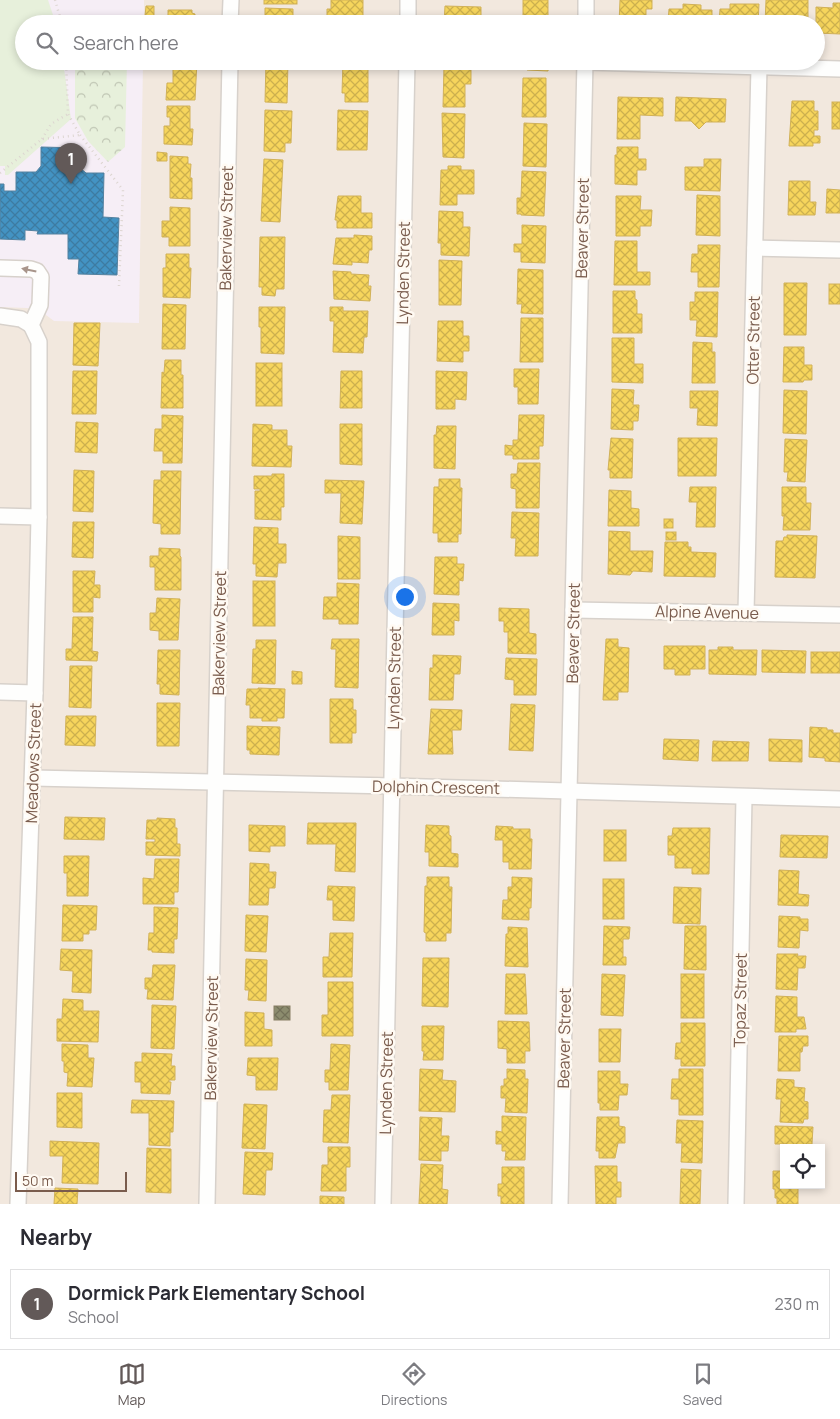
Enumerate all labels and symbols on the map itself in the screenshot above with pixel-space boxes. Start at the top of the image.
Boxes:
pin: 1 [55,143,87,184]
street label: Bakerview Street [214,165,238,291]
street label: Beaver Street [570,177,594,279]
street label: Lynden Street [391,221,415,325]
one-way arrow [22,266,37,274]
street label: Otter Street [741,295,765,385]
street label: Bakerview Street [207,570,231,696]
street label: Beaver Street [561,582,585,684]
your location [392,584,418,610]
street label: Alpine Avenue [655,600,759,624]
street label: Lynden Street [382,626,406,730]
street label: Meadows Street [20,702,46,824]
street label: Dolphin Crescent [372,775,500,799]
street label: Topaz Street [728,952,752,1048]
street label: Bakerview Street [199,975,223,1101]
street label: Beaver Street [552,987,576,1089]
street label: Lynden Street [374,1031,398,1135]
scale bar [15,1169,128,1192]

